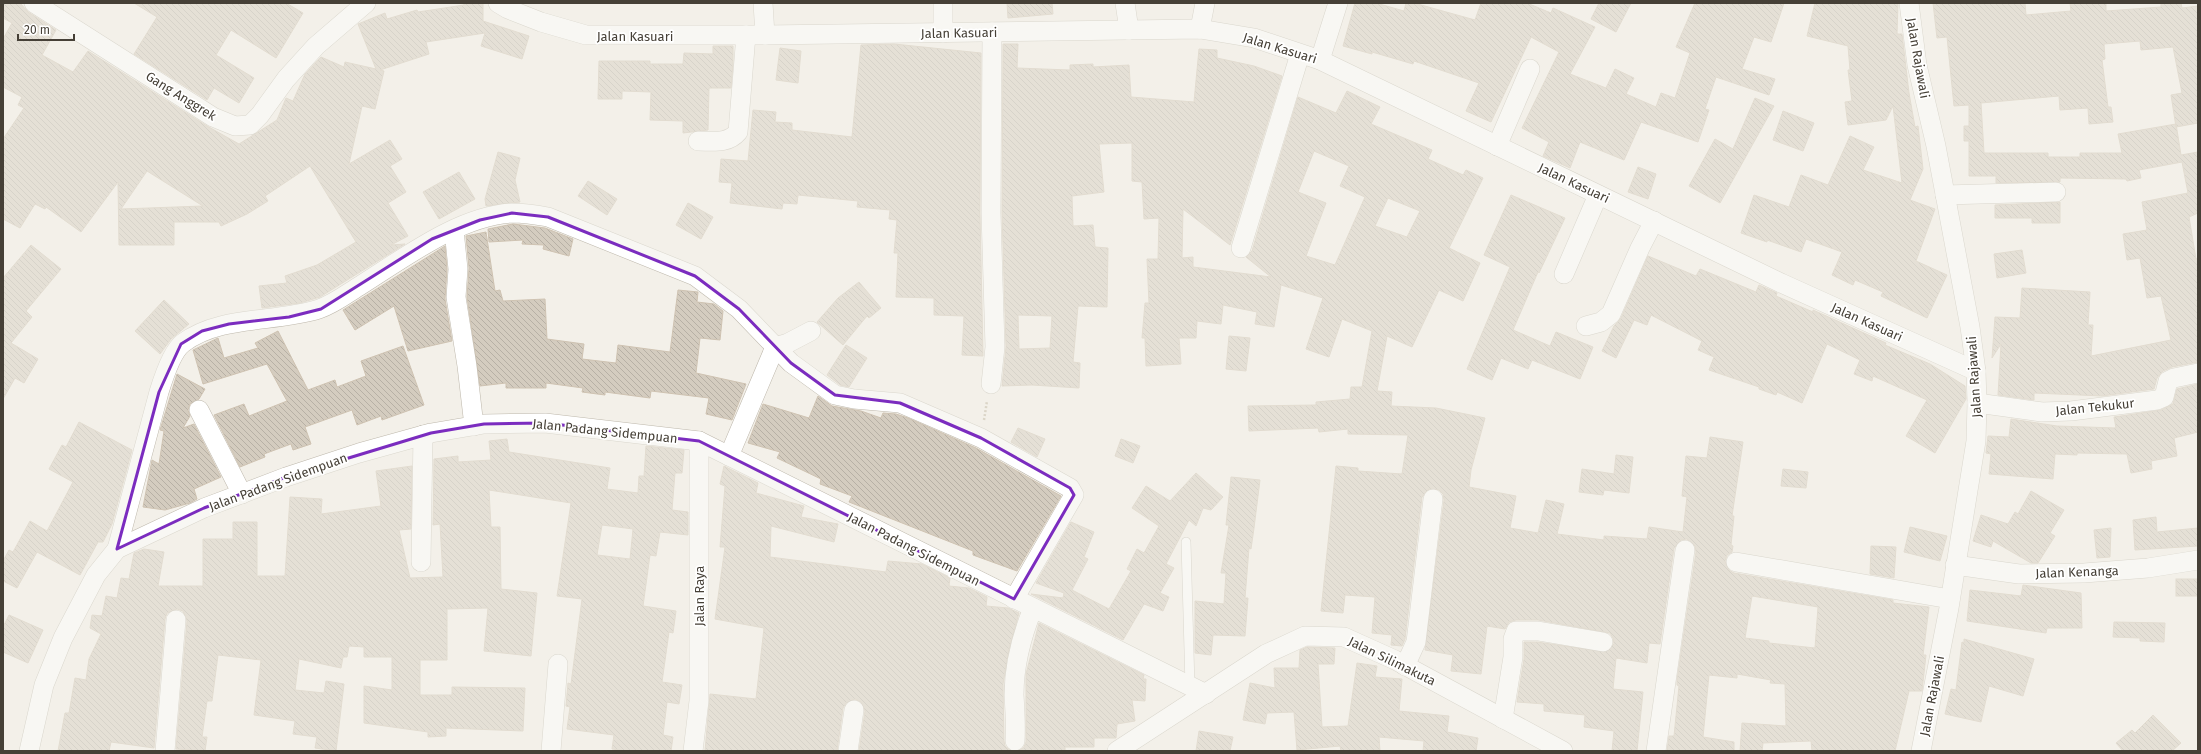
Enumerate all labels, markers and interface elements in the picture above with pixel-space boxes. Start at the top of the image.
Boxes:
scale bar [18,16,74,42]
street label: Jalan Rajawali [1904,16,1932,100]
text: 20 m [24,23,50,37]
street label: Jalan Kasuari [921,25,997,41]
street label: Jalan Kasuari [597,29,673,44]
street label: Jalan Kasuari [1241,30,1319,66]
street label: Gang Anggrek [143,68,219,124]
street label: Jalan Kasuari [1536,160,1612,206]
street label: Jalan Kasuari [1829,300,1905,344]
street label: Jalan Rajawali [1964,336,1984,418]
street label: Jalan Tekukur [2055,395,2135,419]
street label: Jalan Padang Sidempuan [532,416,678,446]
street label: Jalan Padang Sidempuan [207,450,349,514]
street label: Jalan Padang Sidempuan [846,509,982,589]
street label: Jalan Kenanga [2035,563,2119,581]
street label: Jalan Raya [692,566,707,626]
street label: Jalan Silimakuta [1346,633,1438,689]
street label: Jalan Rajawali [1917,654,1947,738]

